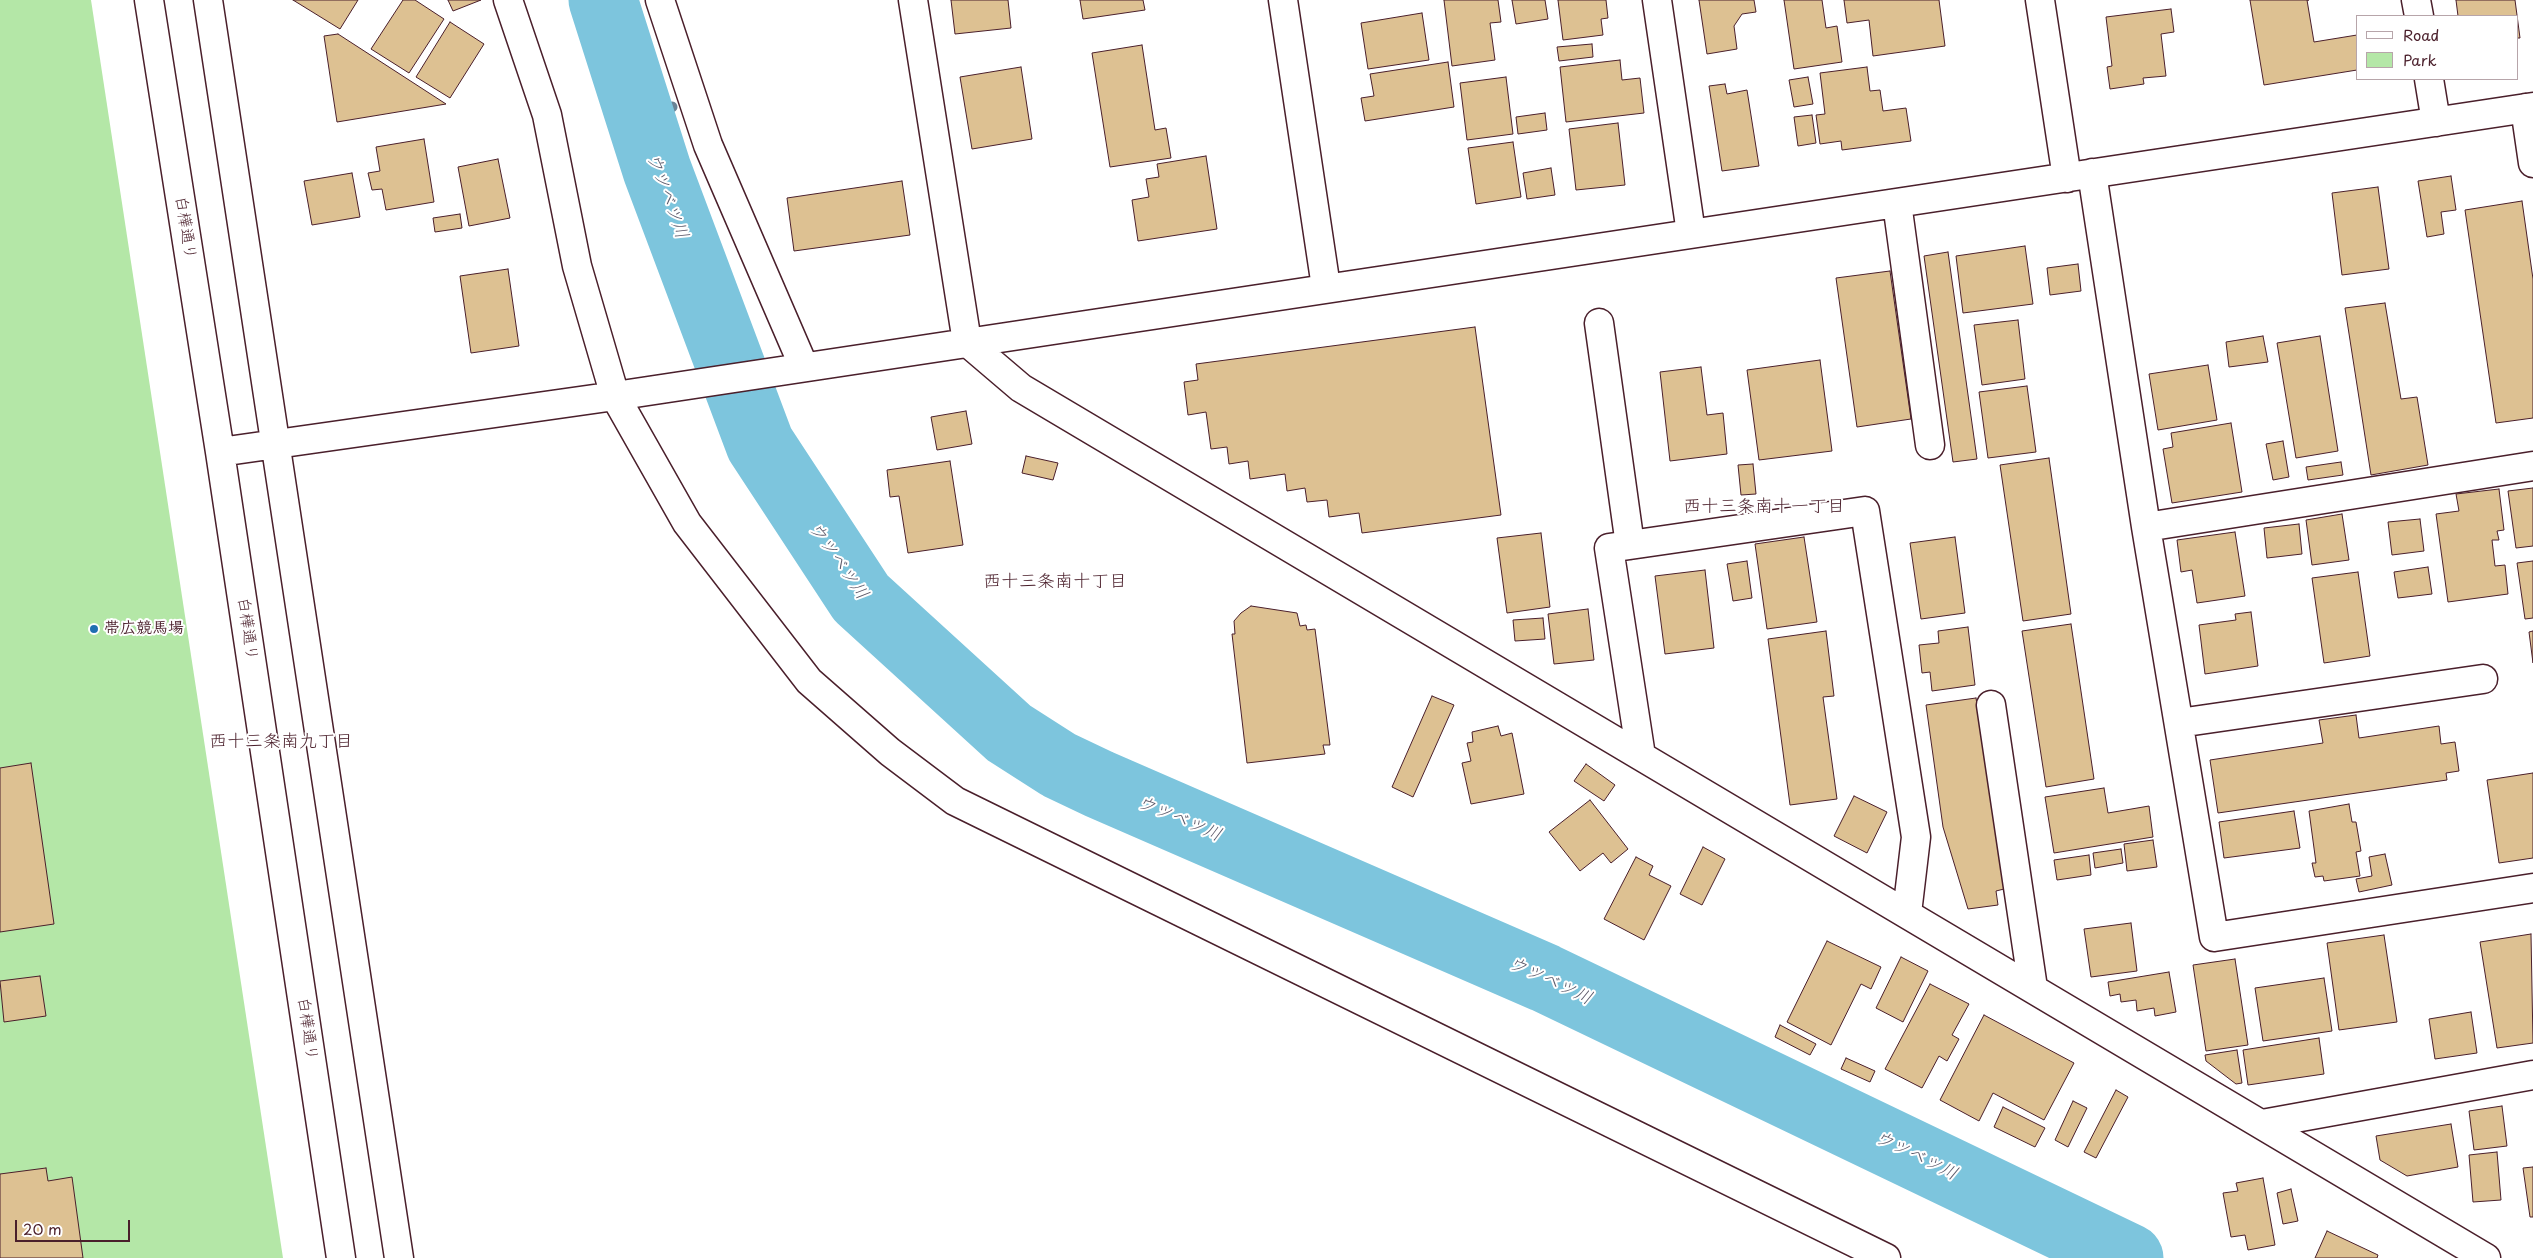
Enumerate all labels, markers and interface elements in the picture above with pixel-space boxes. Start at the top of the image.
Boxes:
legend [2356,15,2518,80]
text: Road [2403,23,2439,46]
text: Park [2403,48,2437,71]
water label: ウツベツ川 [641,150,693,242]
street label: 白樺通り [171,195,199,261]
district label: 西十三条南十一丁目 [1683,496,1845,518]
water label: ウツベツ川 [803,518,873,604]
district label: 西十三条南十丁目 [983,571,1127,593]
street label: 白樺通り [233,596,261,662]
place label: 帯広競馬場 [104,619,184,639]
marker: 帯広競馬場 [88,623,100,635]
district label: 西十三条南九丁目 [209,731,353,753]
water label: ウツベツ川 [1133,791,1225,847]
water label: ウツベツ川 [1505,952,1595,1010]
street label: 白樺通り [293,996,321,1062]
water label: ウツベツ川 [1871,1127,1961,1185]
scale bar [18,1210,132,1242]
text: 20 m [23,1217,62,1240]

